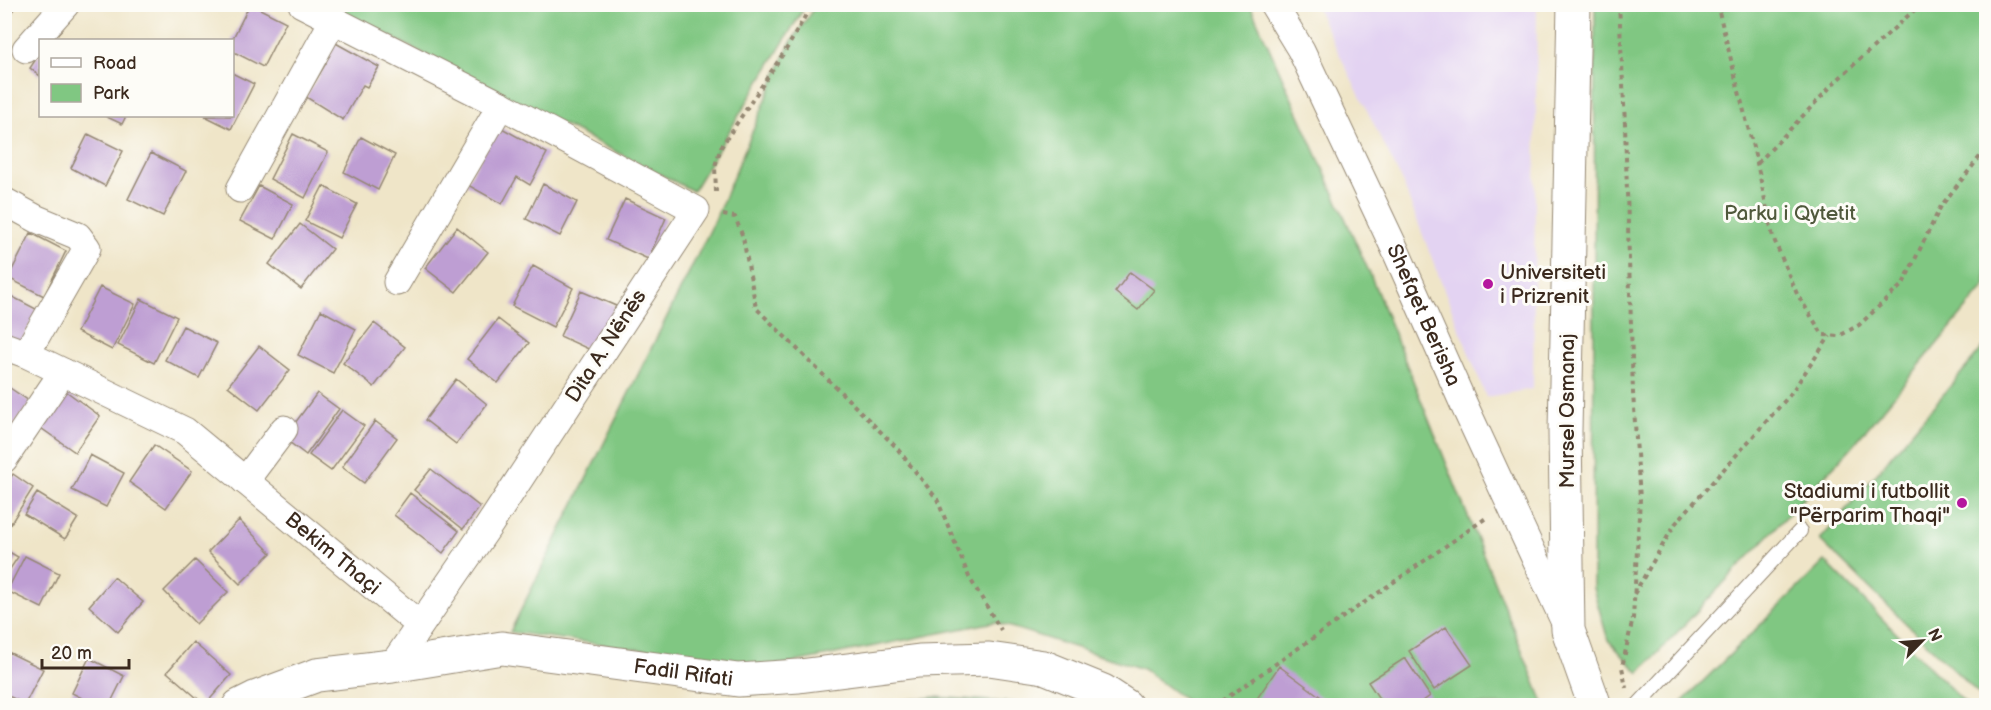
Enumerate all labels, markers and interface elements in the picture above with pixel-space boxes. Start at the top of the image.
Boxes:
legend [39,39,234,117]
text: Road [93,53,137,74]
text: Park [93,83,129,104]
park label: Parku i Qytetit [1724,201,1856,226]
street label: Shefqet Berisha [1382,240,1467,390]
place label: Universiteti i Prizrenit [1500,260,1606,309]
marker: Universiteti i Prizrenit [1481,277,1495,291]
street label: Dita A. Nënës [560,285,652,407]
street label: Mursel Osmanaj [1555,334,1580,488]
place label: Stadiumi i futbollit "Përparim Thaqi" [1784,479,1951,528]
marker: Stadiumi i futbollit "Përparim Thaqi" [1955,496,1969,510]
street label: Bekim Thaçi [280,507,386,600]
north arrow [1892,611,1952,671]
text: N [1923,626,1945,645]
scale bar [42,632,129,670]
text: 20 m [51,643,92,664]
street label: Fadil Rifati [632,653,735,692]

